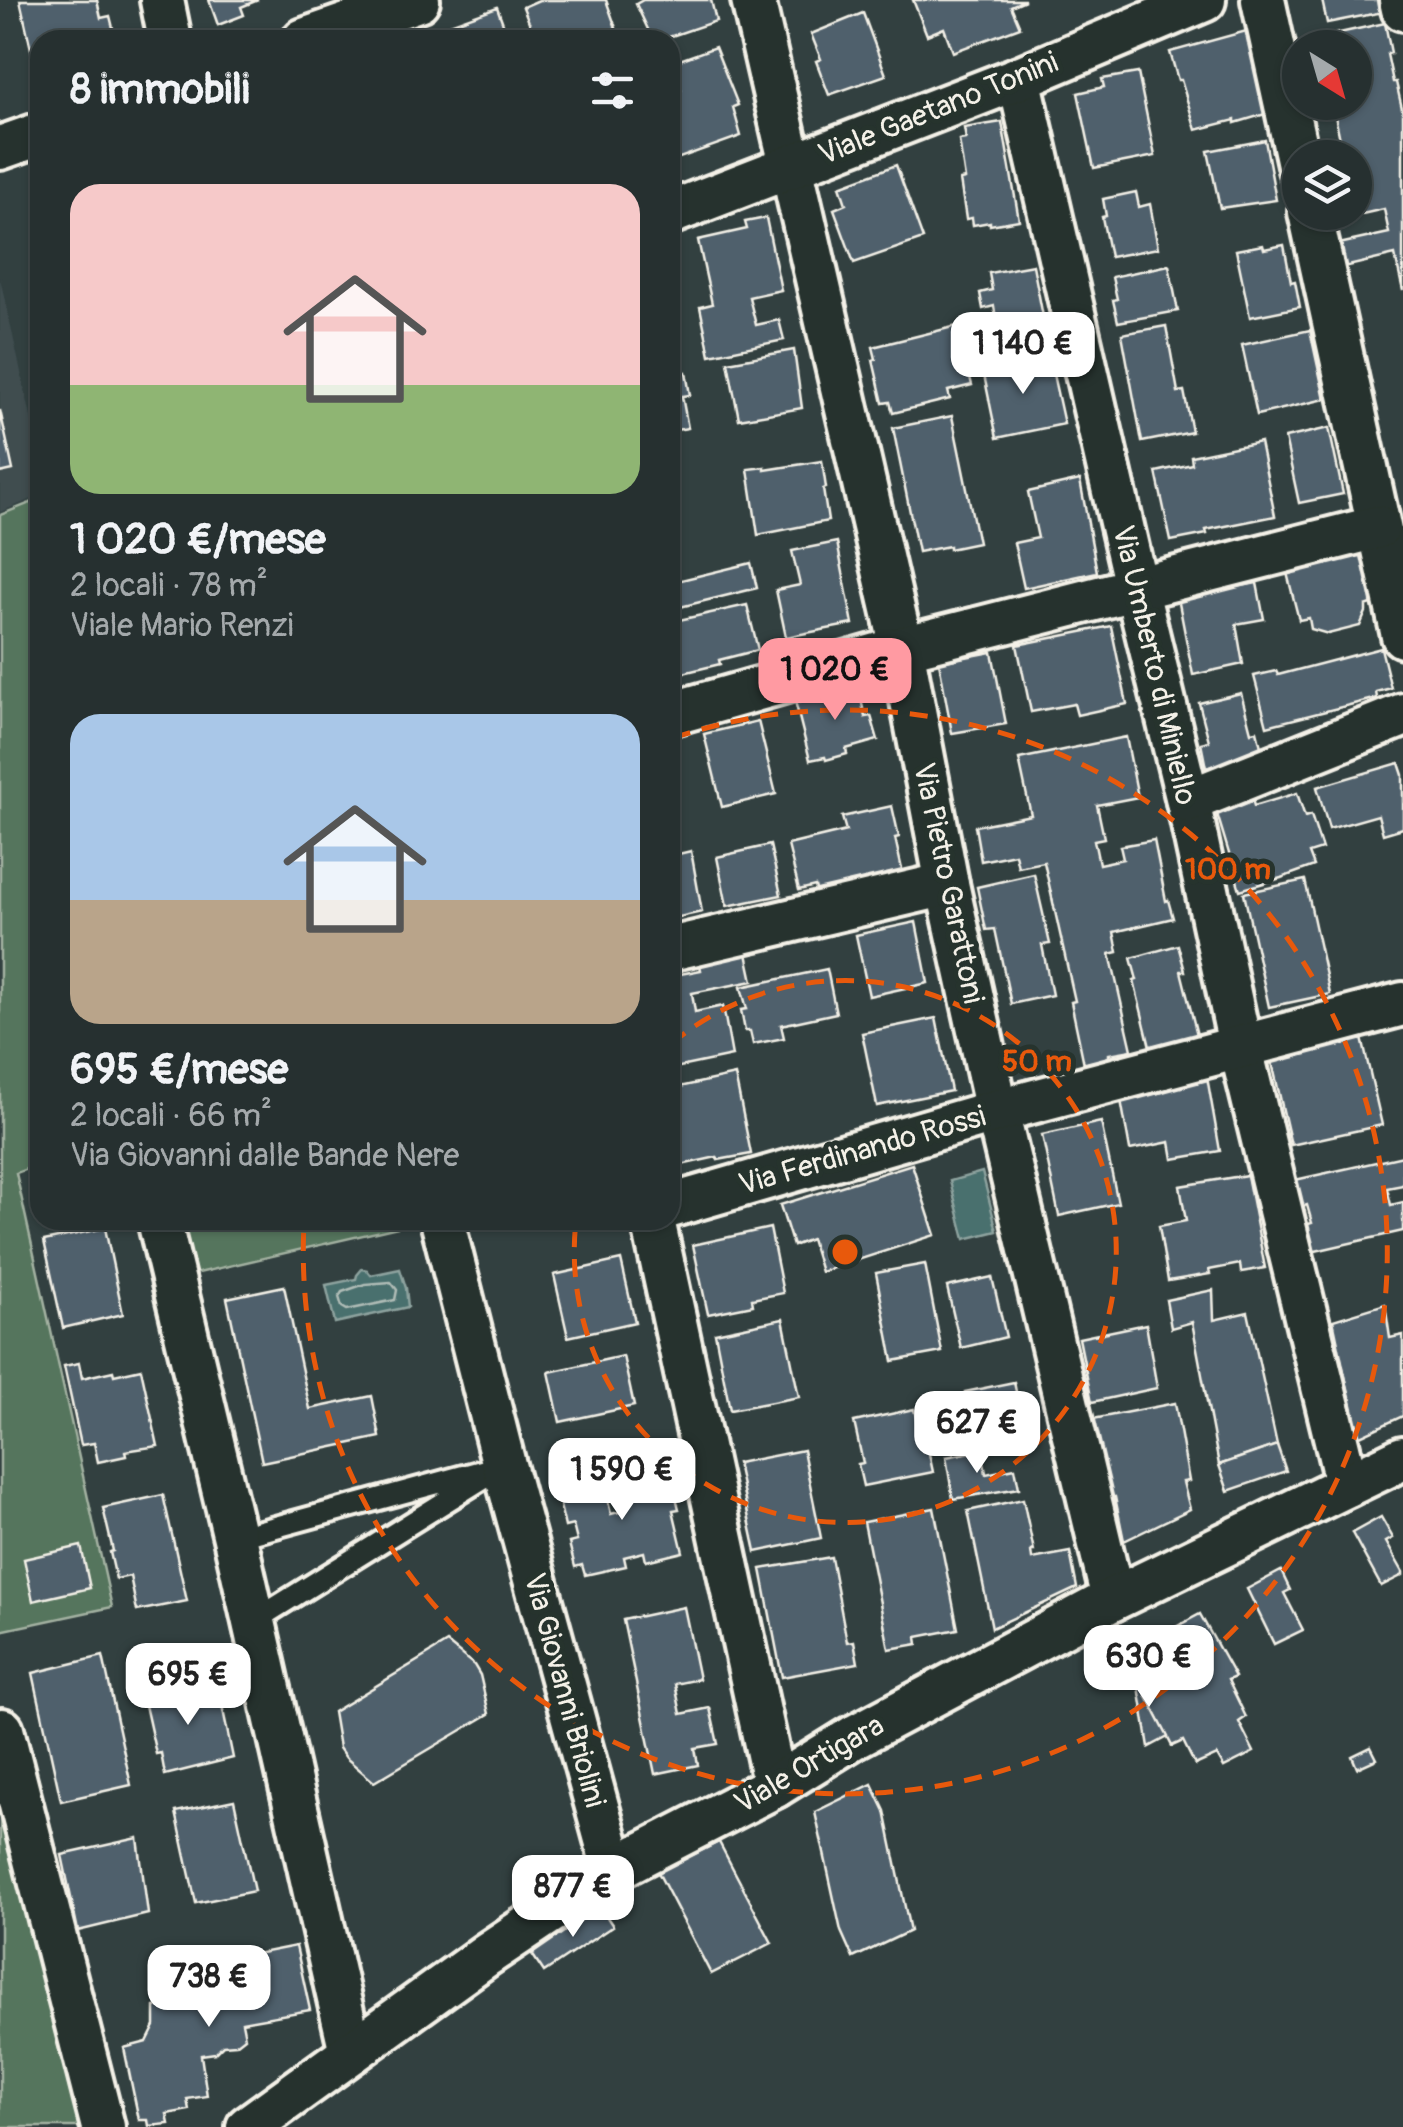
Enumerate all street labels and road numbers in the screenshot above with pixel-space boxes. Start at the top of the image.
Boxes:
street label: Viale Gaetano Tonini [813,44,1063,173]
street label: Via Umberto di Miniello [1104,522,1205,809]
street label: Via Pietro Garattoni [905,759,992,1007]
street label: Via Ferdinando Rossi [735,1098,990,1203]
street label: Via Giovanni Briolini [515,1569,614,1811]
street label: Viale Ortigara [728,1707,891,1822]

